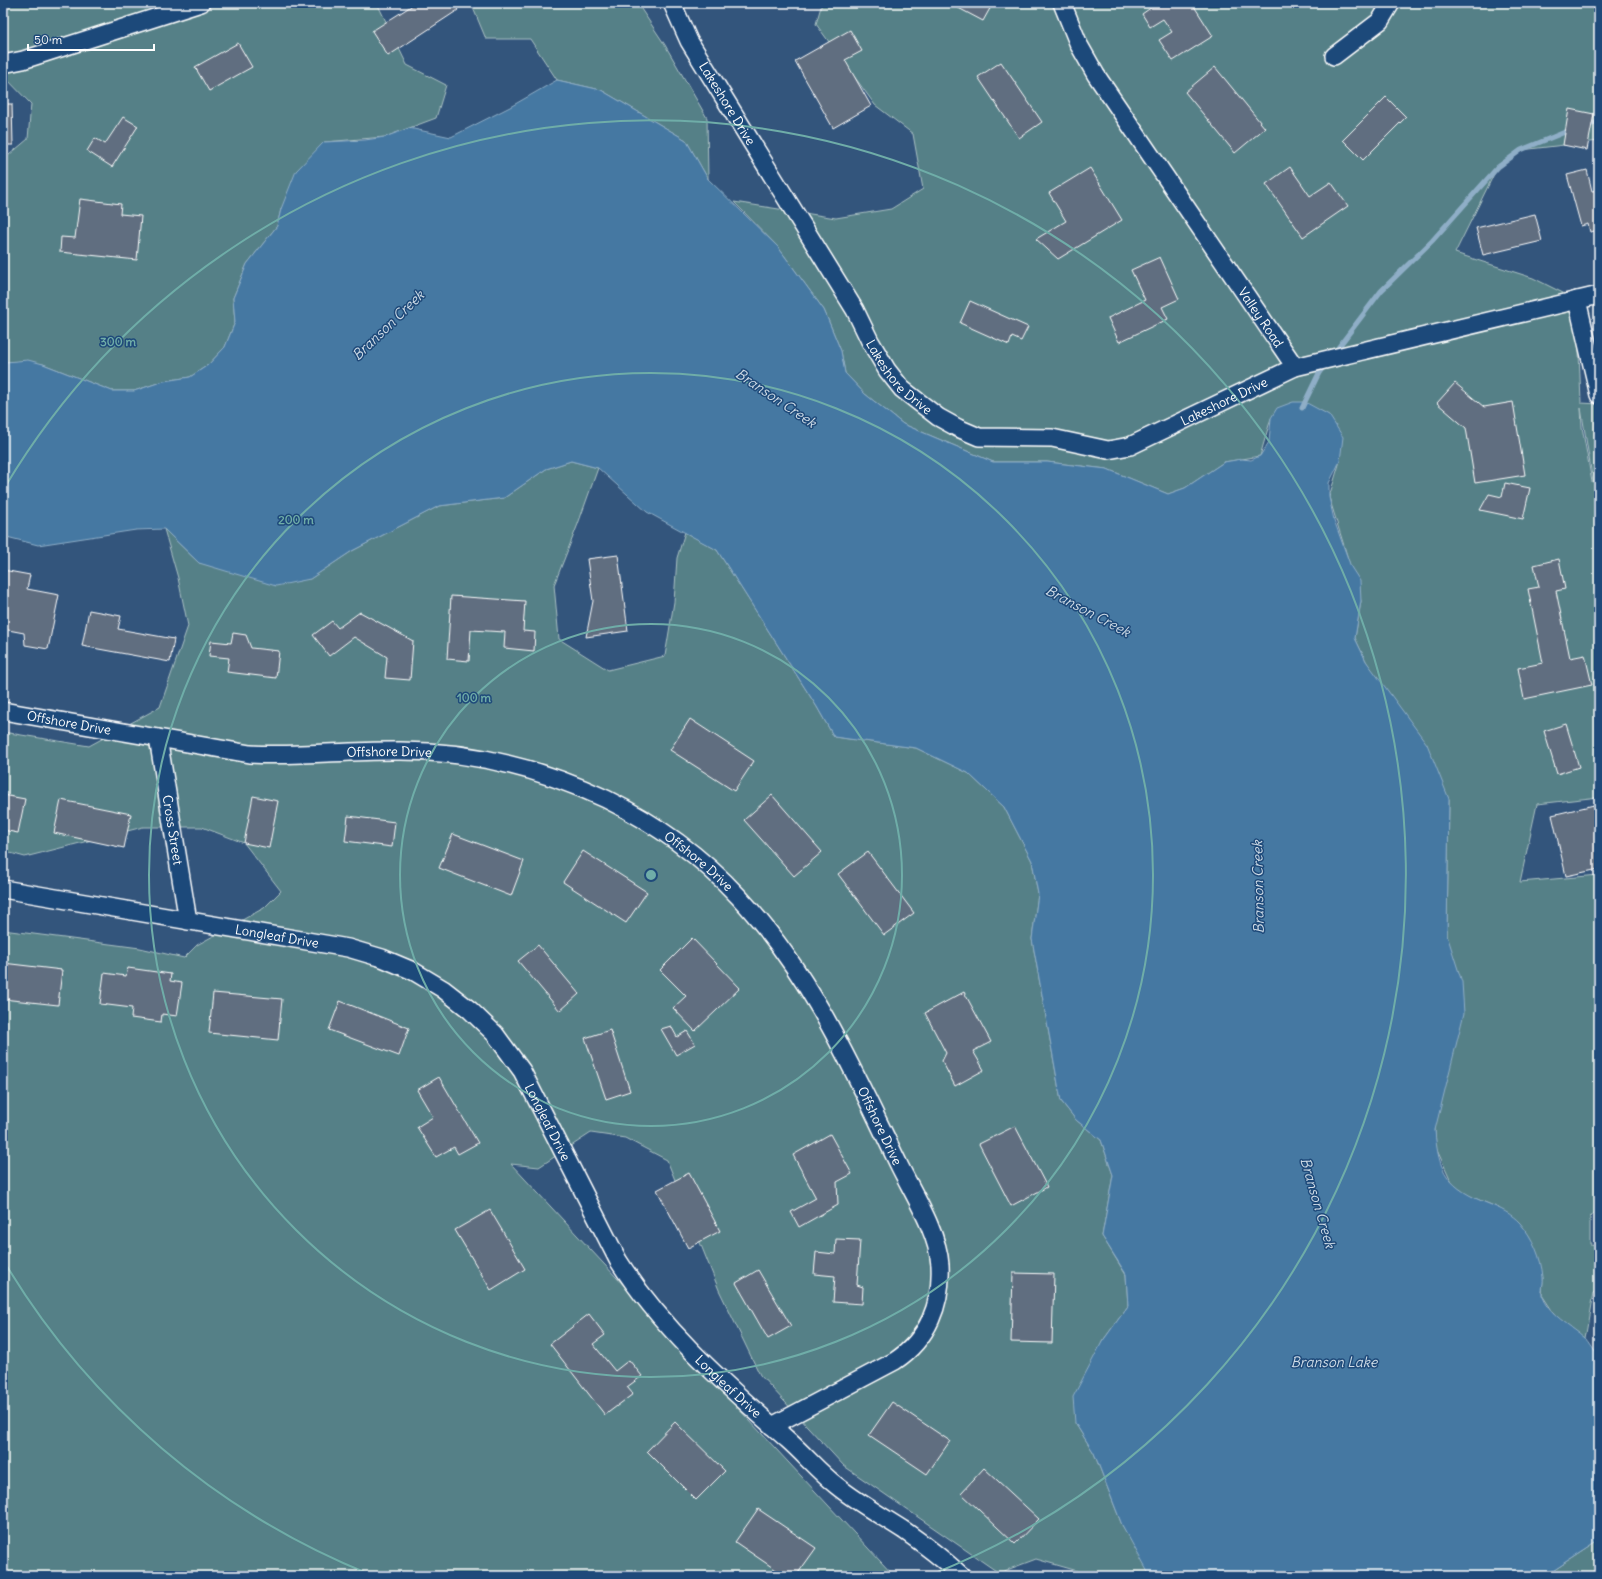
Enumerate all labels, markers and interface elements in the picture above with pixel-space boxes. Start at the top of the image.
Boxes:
scale bar [28,26,154,52]
text: 50 m [34,32,63,47]
street label: Lakeshore Drive [695,59,759,148]
street label: Valley Road [1234,284,1287,351]
water label: Branson Creek [348,286,428,364]
text: 300 m [100,334,136,349]
street label: Lakeshore Drive [862,337,936,418]
water label: Branson Creek [732,364,820,432]
street label: Lakeshore Drive [1178,373,1270,430]
text: 200 m [278,512,314,527]
water label: Branson Creek [1043,581,1134,641]
text: 100 m [457,690,491,705]
street label: Offshore Drive [26,707,112,739]
street label: Offshore Drive [346,743,432,761]
street label: Cross Street [158,794,187,867]
street label: Offshore Drive [661,828,737,895]
water label: Branson Creek [1248,839,1268,934]
centre of rings [644,868,658,882]
street label: Longleaf Drive [234,921,320,952]
street label: Longleaf Drive [521,1081,574,1164]
street label: Offshore Drive [854,1084,906,1168]
water label: Branson Creek [1297,1156,1340,1251]
street label: Longleaf Drive [691,1352,765,1422]
water label: Branson Lake [1291,1353,1379,1371]

